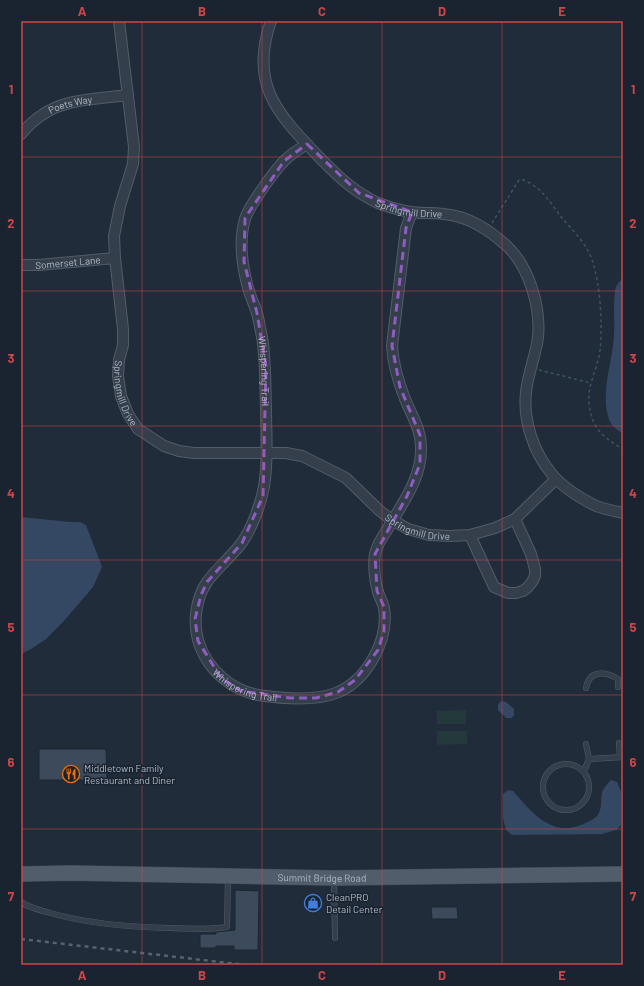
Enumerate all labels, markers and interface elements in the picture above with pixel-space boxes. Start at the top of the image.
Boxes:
text: A [78,3,87,19]
text: B [198,3,206,19]
text: C [318,3,326,19]
text: D [438,3,446,19]
text: E [558,3,566,19]
text: 1 [9,81,13,97]
text: 1 [631,81,635,97]
street label: Poets Way [46,93,93,116]
street label: Springmill Drive [374,197,443,220]
text: 2 [7,215,15,231]
text: 2 [629,215,637,231]
street label: Somerset Lane [35,253,101,271]
street label: Whispering Trail [256,335,272,406]
text: 3 [7,350,15,366]
text: 3 [629,350,637,366]
street label: Springmill Drive [112,360,140,428]
text: 4 [7,485,15,501]
text: 4 [629,485,637,501]
street label: Springmill Drive [383,511,450,542]
text: 5 [7,619,15,635]
text: 5 [629,619,637,635]
street label: Whispering Trail [210,666,278,703]
text: 6 [8,754,15,770]
text: 6 [630,754,637,770]
place label: Middletown Family Restaurant and Diner [84,762,175,786]
restaurant icon: Middletown Family Restaurant and Diner [61,764,81,784]
street label: Summit Bridge Road [277,871,366,884]
text: 7 [8,888,15,904]
text: 7 [630,888,637,904]
place label: CleanPRO Detail Center [326,891,383,915]
shop icon: CleanPRO Detail Center [303,893,323,913]
text: A [78,967,87,983]
text: B [198,967,206,983]
text: C [318,967,326,983]
text: D [438,967,446,983]
text: E [558,967,566,983]

